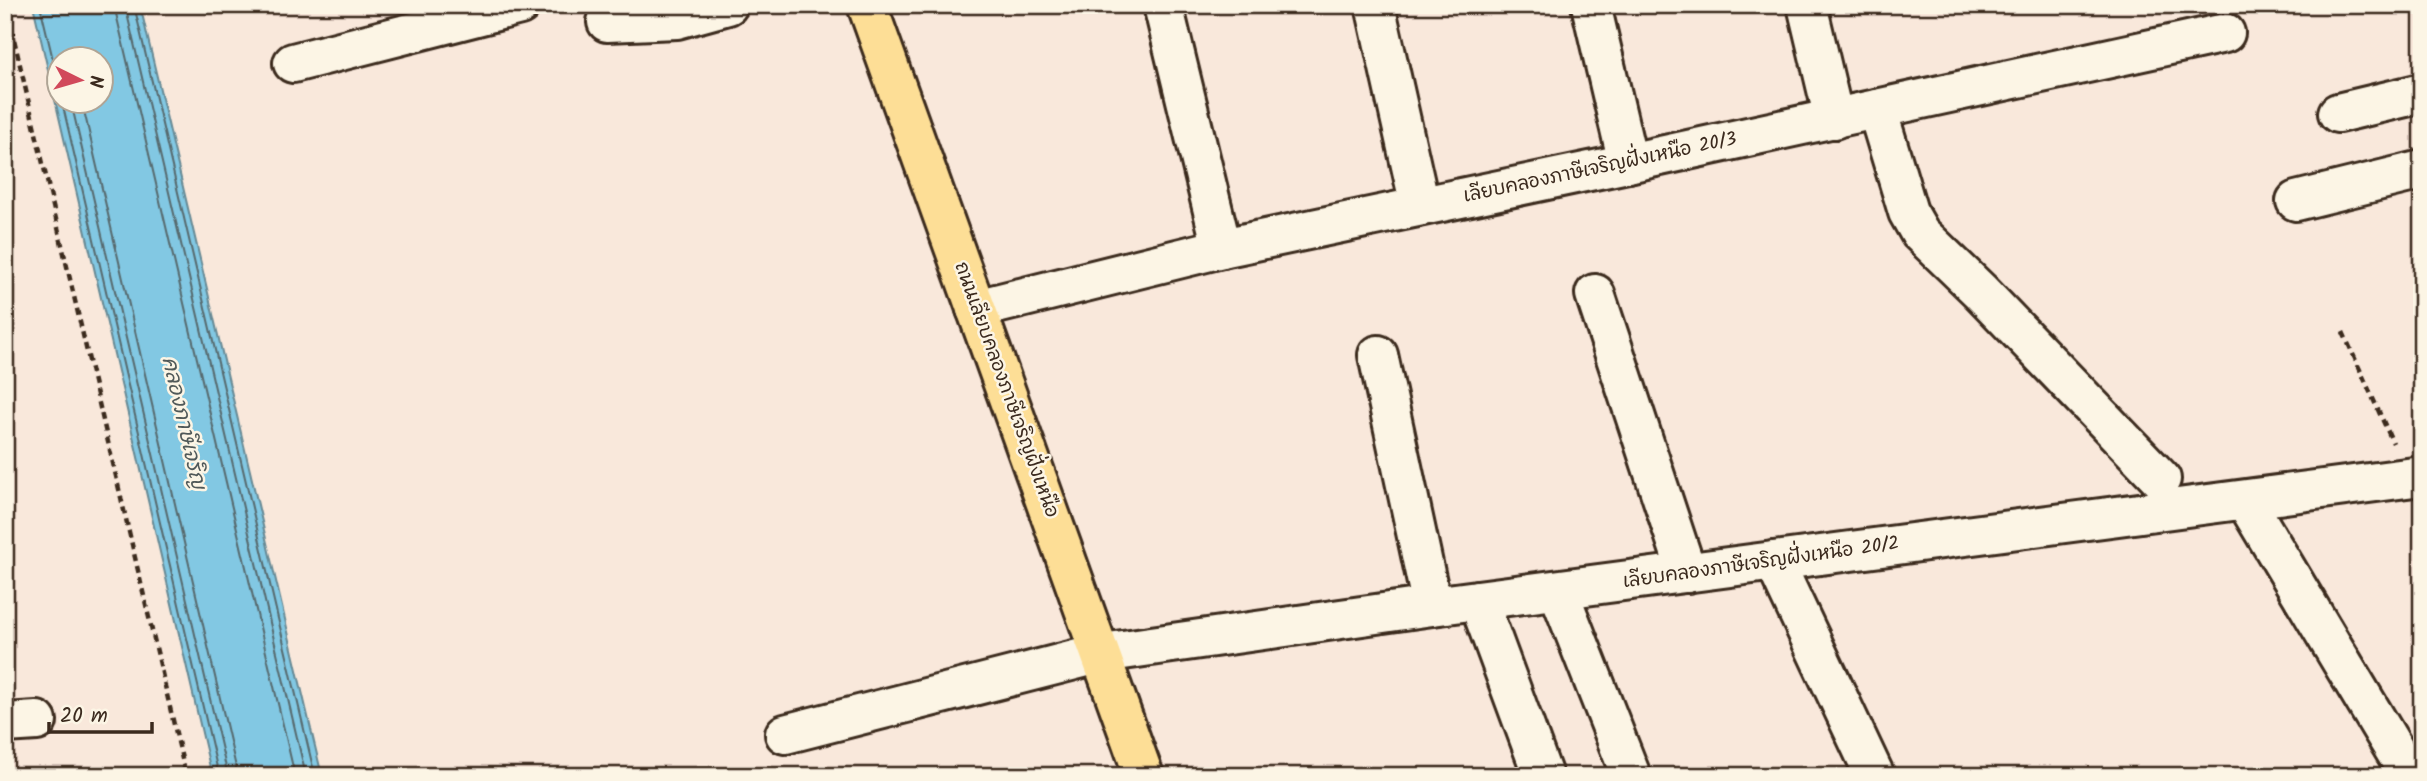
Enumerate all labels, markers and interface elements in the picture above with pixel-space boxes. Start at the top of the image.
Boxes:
north arrow [46,46,116,116]
text: N [79,74,110,89]
street label: เลียบคลองภาษีเจริญฝั่งเหนือ 20/3 [1460,121,1739,212]
street label: ถนนเลียบคลองภาษีเจริญฝั่งเหนือ [946,257,1069,522]
water label: คลองภาษีเจริญ [152,354,215,495]
street label: เลียบคลองภาษีเจริญฝั่งเหนือ 20/2 [1620,526,1901,597]
scale bar [49,690,152,734]
text: 20 m [60,700,108,733]

